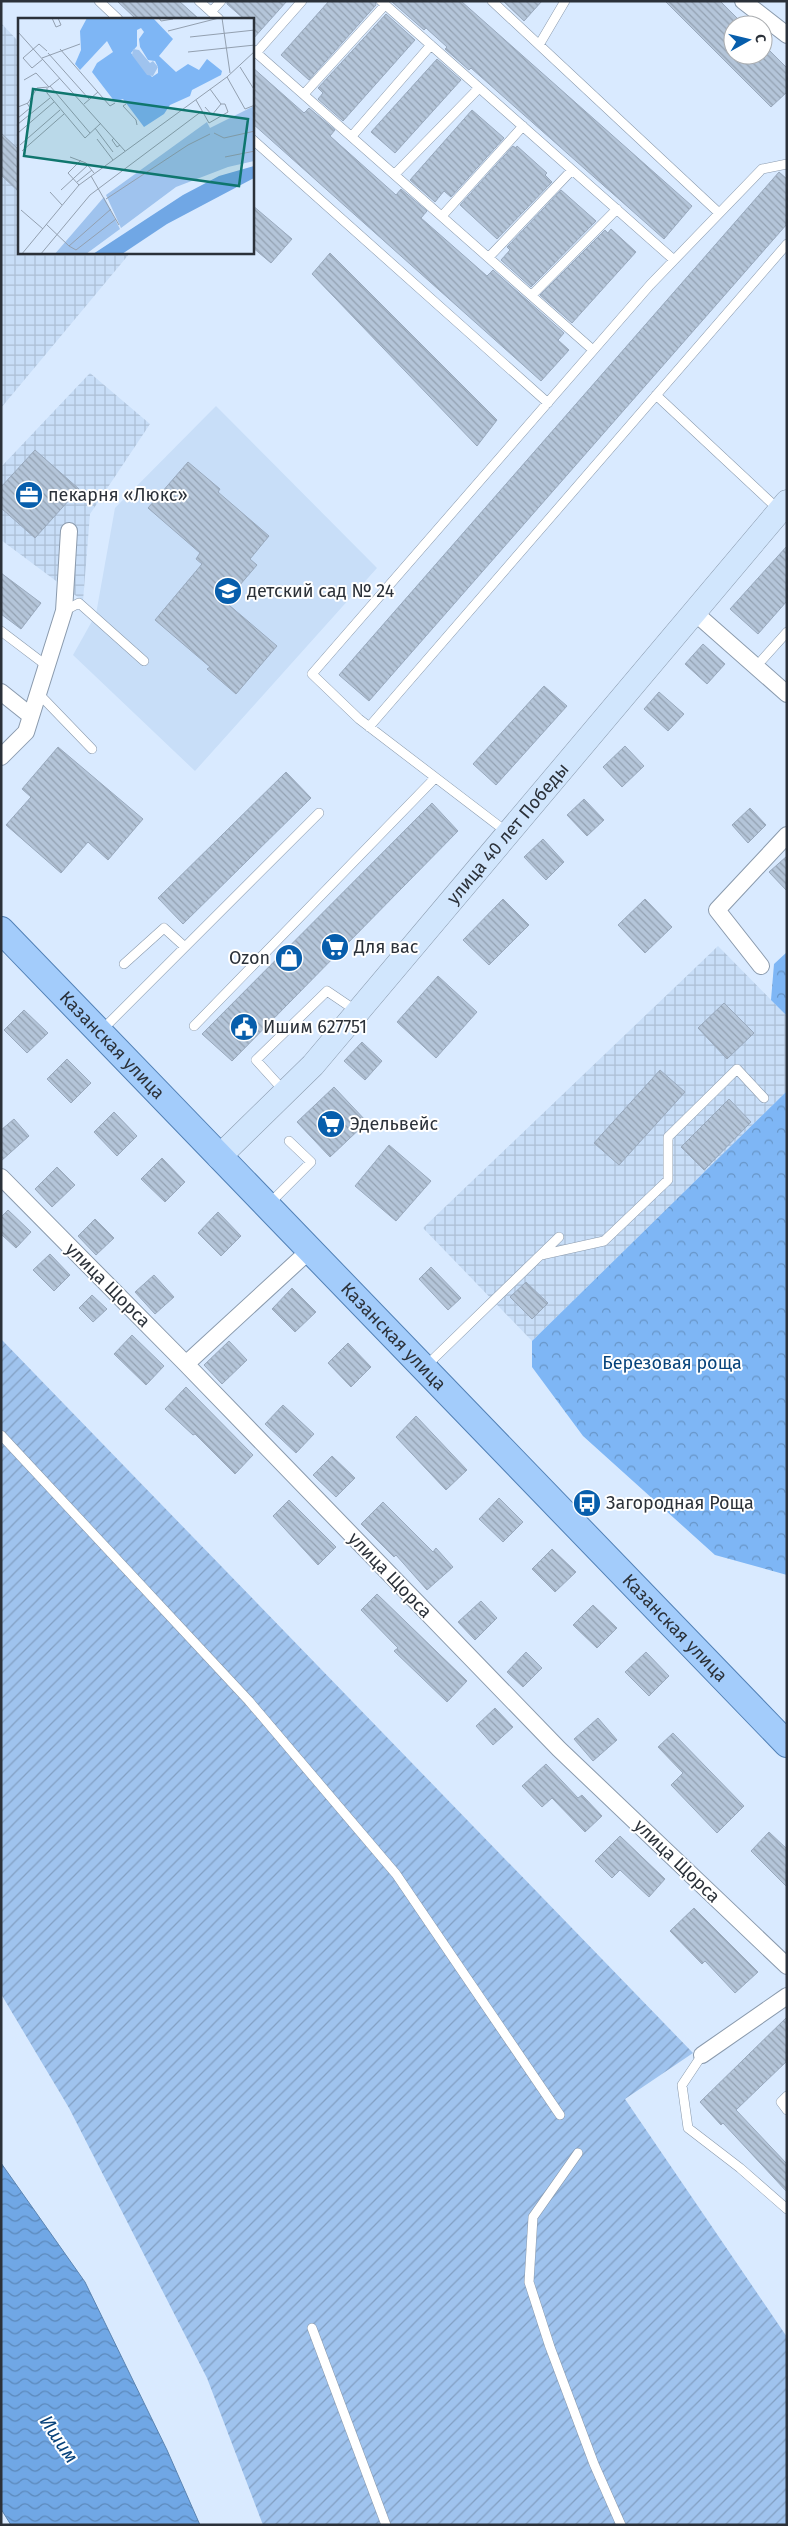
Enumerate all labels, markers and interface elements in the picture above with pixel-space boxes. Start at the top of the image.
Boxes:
north arrow [723,15,773,65]
inset map [18,18,254,254]
text: С [751,33,769,43]
office icon: пекарня «Люкс» [14,480,44,510]
place label: пекарня «Люкс» [48,484,188,506]
school or university icon: детский сад № 24 [213,576,243,606]
place label: детский сад № 24 [247,580,395,602]
street label: улица 40 лет Победы [442,758,574,909]
supermarket icon: Для вас [320,932,350,962]
place label: Для вас [353,936,419,958]
shop icon: Ozon [274,943,304,973]
place label: Ozon [229,947,270,969]
street label: Казанская улица [55,986,169,1104]
public building icon: Ишим 627751 [229,1012,259,1042]
place label: Ишим 627751 [263,1016,367,1038]
supermarket icon: Эдельвейс [316,1109,346,1139]
place label: Эдельвейс [350,1113,438,1135]
street label: улица Щорса [61,1238,155,1332]
street label: Казанская улица [336,1278,451,1395]
park label: Березовая роща [602,1352,742,1374]
bus stop icon: Загородная Роща [572,1488,602,1518]
place label: Загородная Роща [606,1492,754,1514]
street label: улица Щорса [344,1527,436,1623]
street label: Казанская улица [618,1569,732,1686]
street label: улица Щорса [629,1815,725,1907]
water label: Ишим [35,2411,83,2467]

